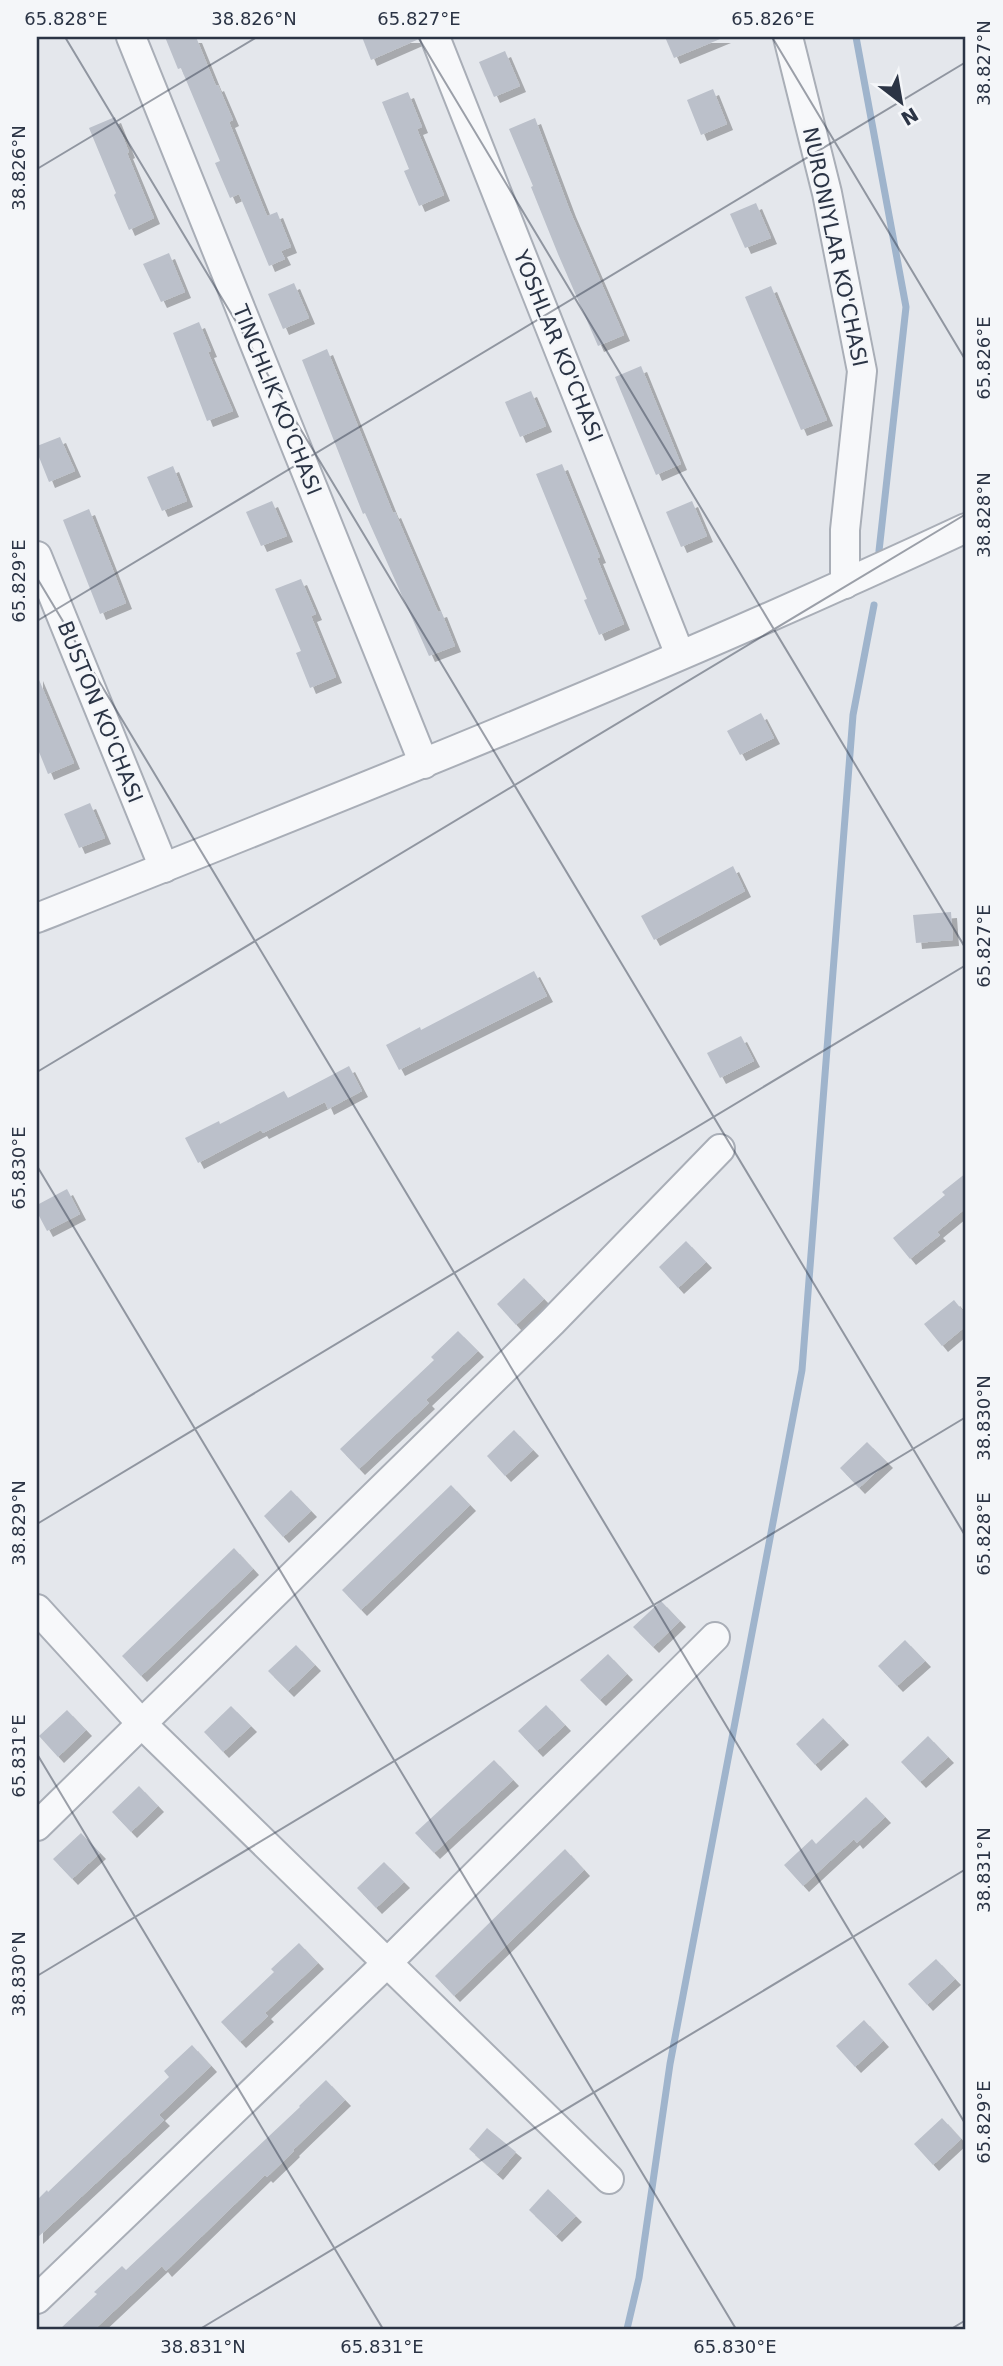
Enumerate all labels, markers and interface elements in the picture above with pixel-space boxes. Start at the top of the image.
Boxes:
text: 65.828°E [24,8,108,29]
text: 38.826°N [211,8,297,29]
text: 65.827°E [377,8,461,29]
text: 65.826°E [731,8,815,29]
text: 38.827°N [973,20,994,106]
north arrow [866,66,936,136]
text: N [897,103,922,130]
text: 38.826°N [8,125,29,211]
street label: NURONIYLAR KO'CHASI [798,125,872,369]
street label: YOSHLAR KO'CHASI [508,246,607,445]
street label: TINCHLIK KO'CHASI [228,301,326,499]
text: 65.826°E [973,316,994,400]
text: 38.828°N [973,472,994,558]
text: 65.829°E [8,539,29,623]
street label: BUSTON KO'CHASI [53,618,147,806]
text: 65.827°E [973,904,994,988]
text: 65.830°E [8,1126,29,1210]
text: 38.830°N [973,1375,994,1461]
text: 38.829°N [8,1480,29,1566]
text: 65.828°E [973,1492,994,1576]
text: 65.831°E [8,1714,29,1798]
text: 38.831°N [973,1827,994,1913]
text: 38.830°N [8,1931,29,2017]
text: 65.829°E [973,2080,994,2164]
text: 38.831°N [160,2336,246,2357]
text: 65.831°E [340,2336,424,2357]
text: 65.830°E [693,2336,777,2357]

